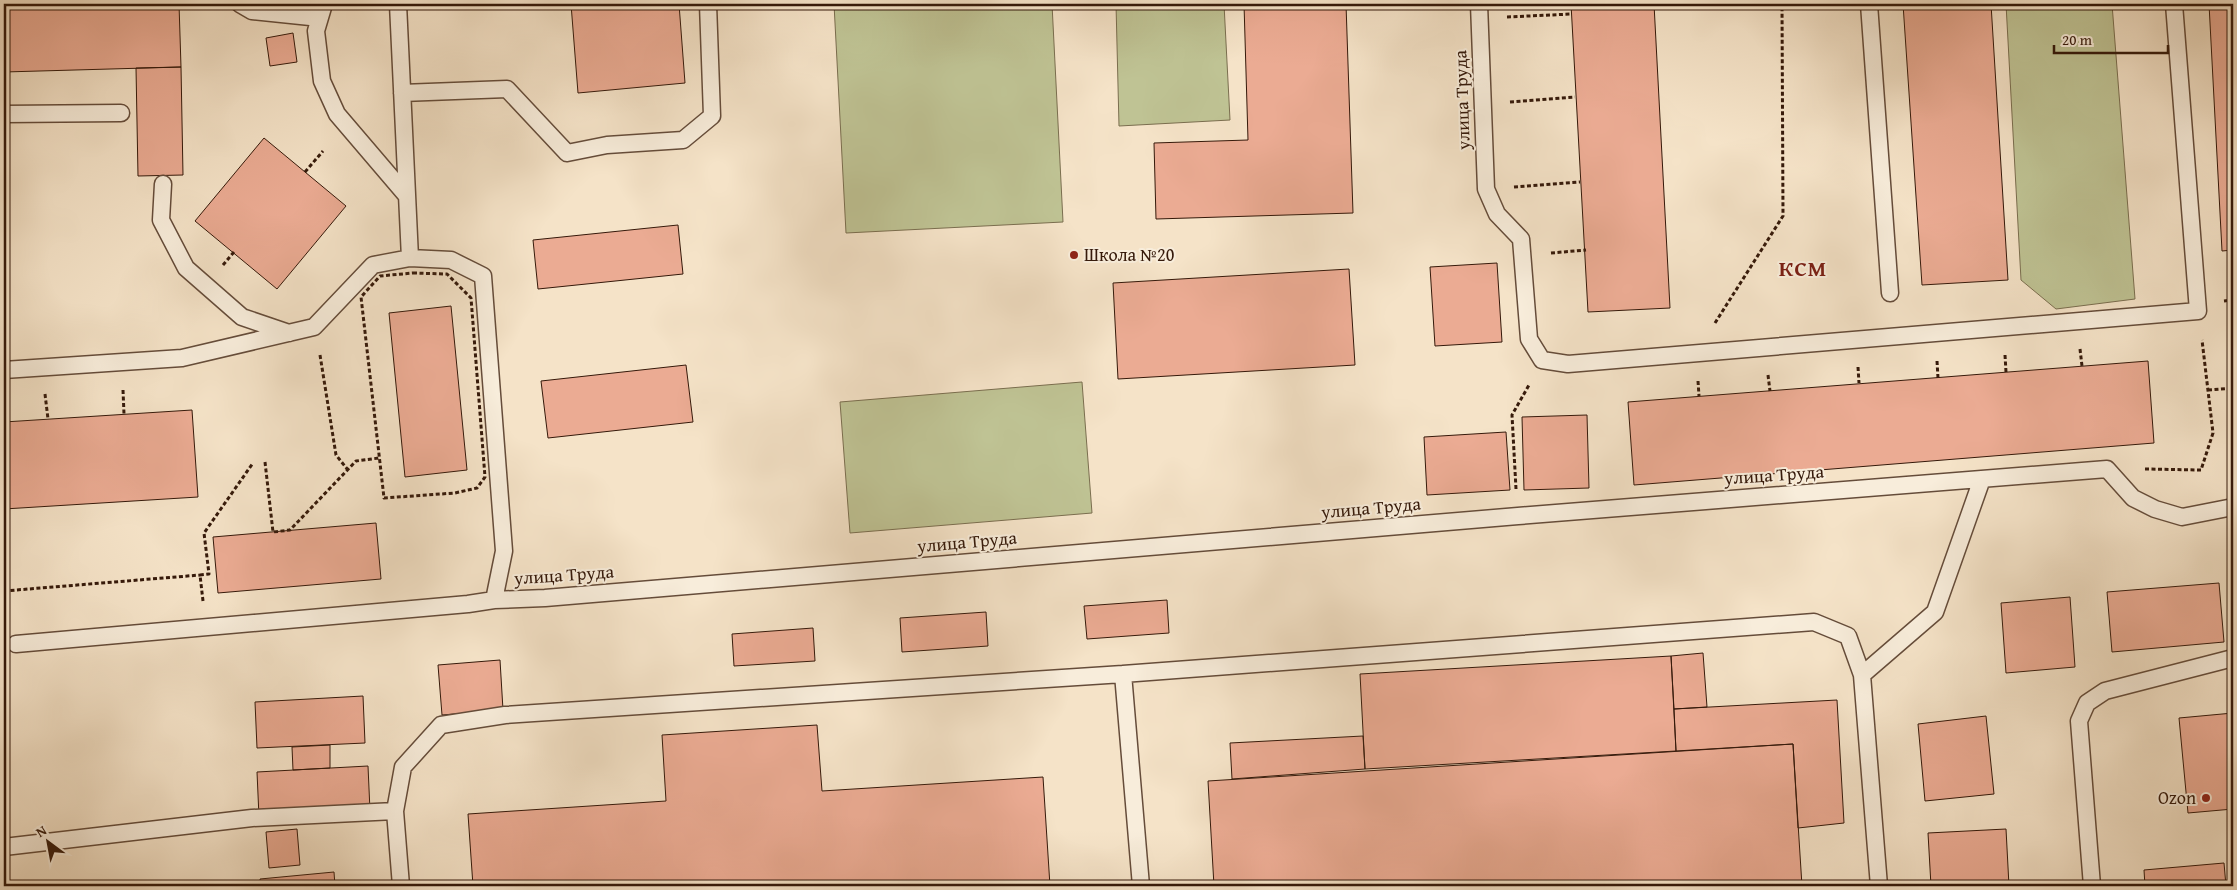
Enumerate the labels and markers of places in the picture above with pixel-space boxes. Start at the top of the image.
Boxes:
place label: Школа №20 [1084,241,1175,268]
marker: Школа №20 [1068,249,1080,261]
place label: Ozon [2158,784,2196,811]
marker: Ozon [2200,792,2212,804]

